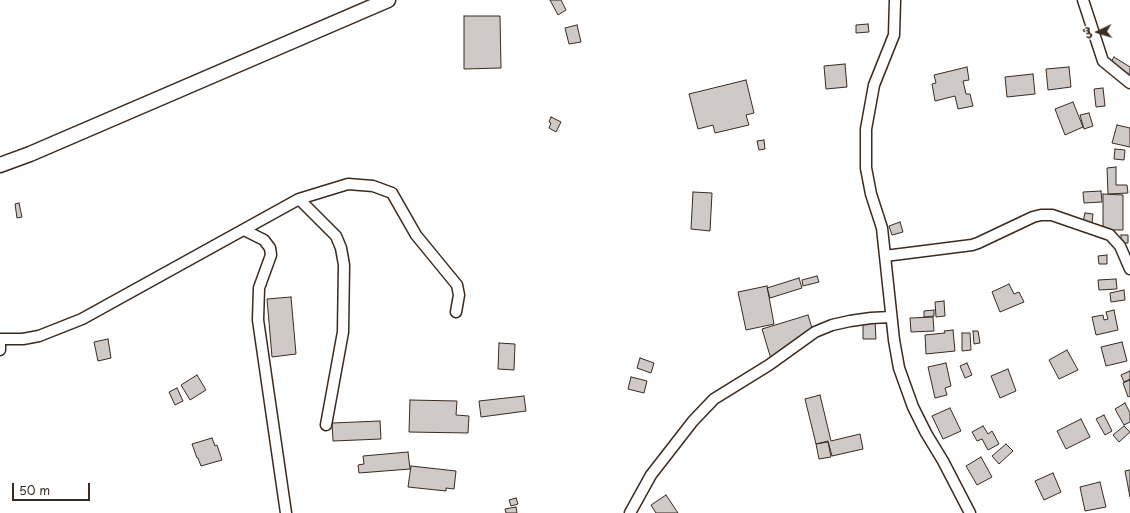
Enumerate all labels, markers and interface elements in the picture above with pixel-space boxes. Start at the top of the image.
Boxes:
north arrow [1078,12,1118,52]
text: ش [1077,26,1094,40]
scale bar [14,475,92,501]
text: 50 m [19,481,50,499]

